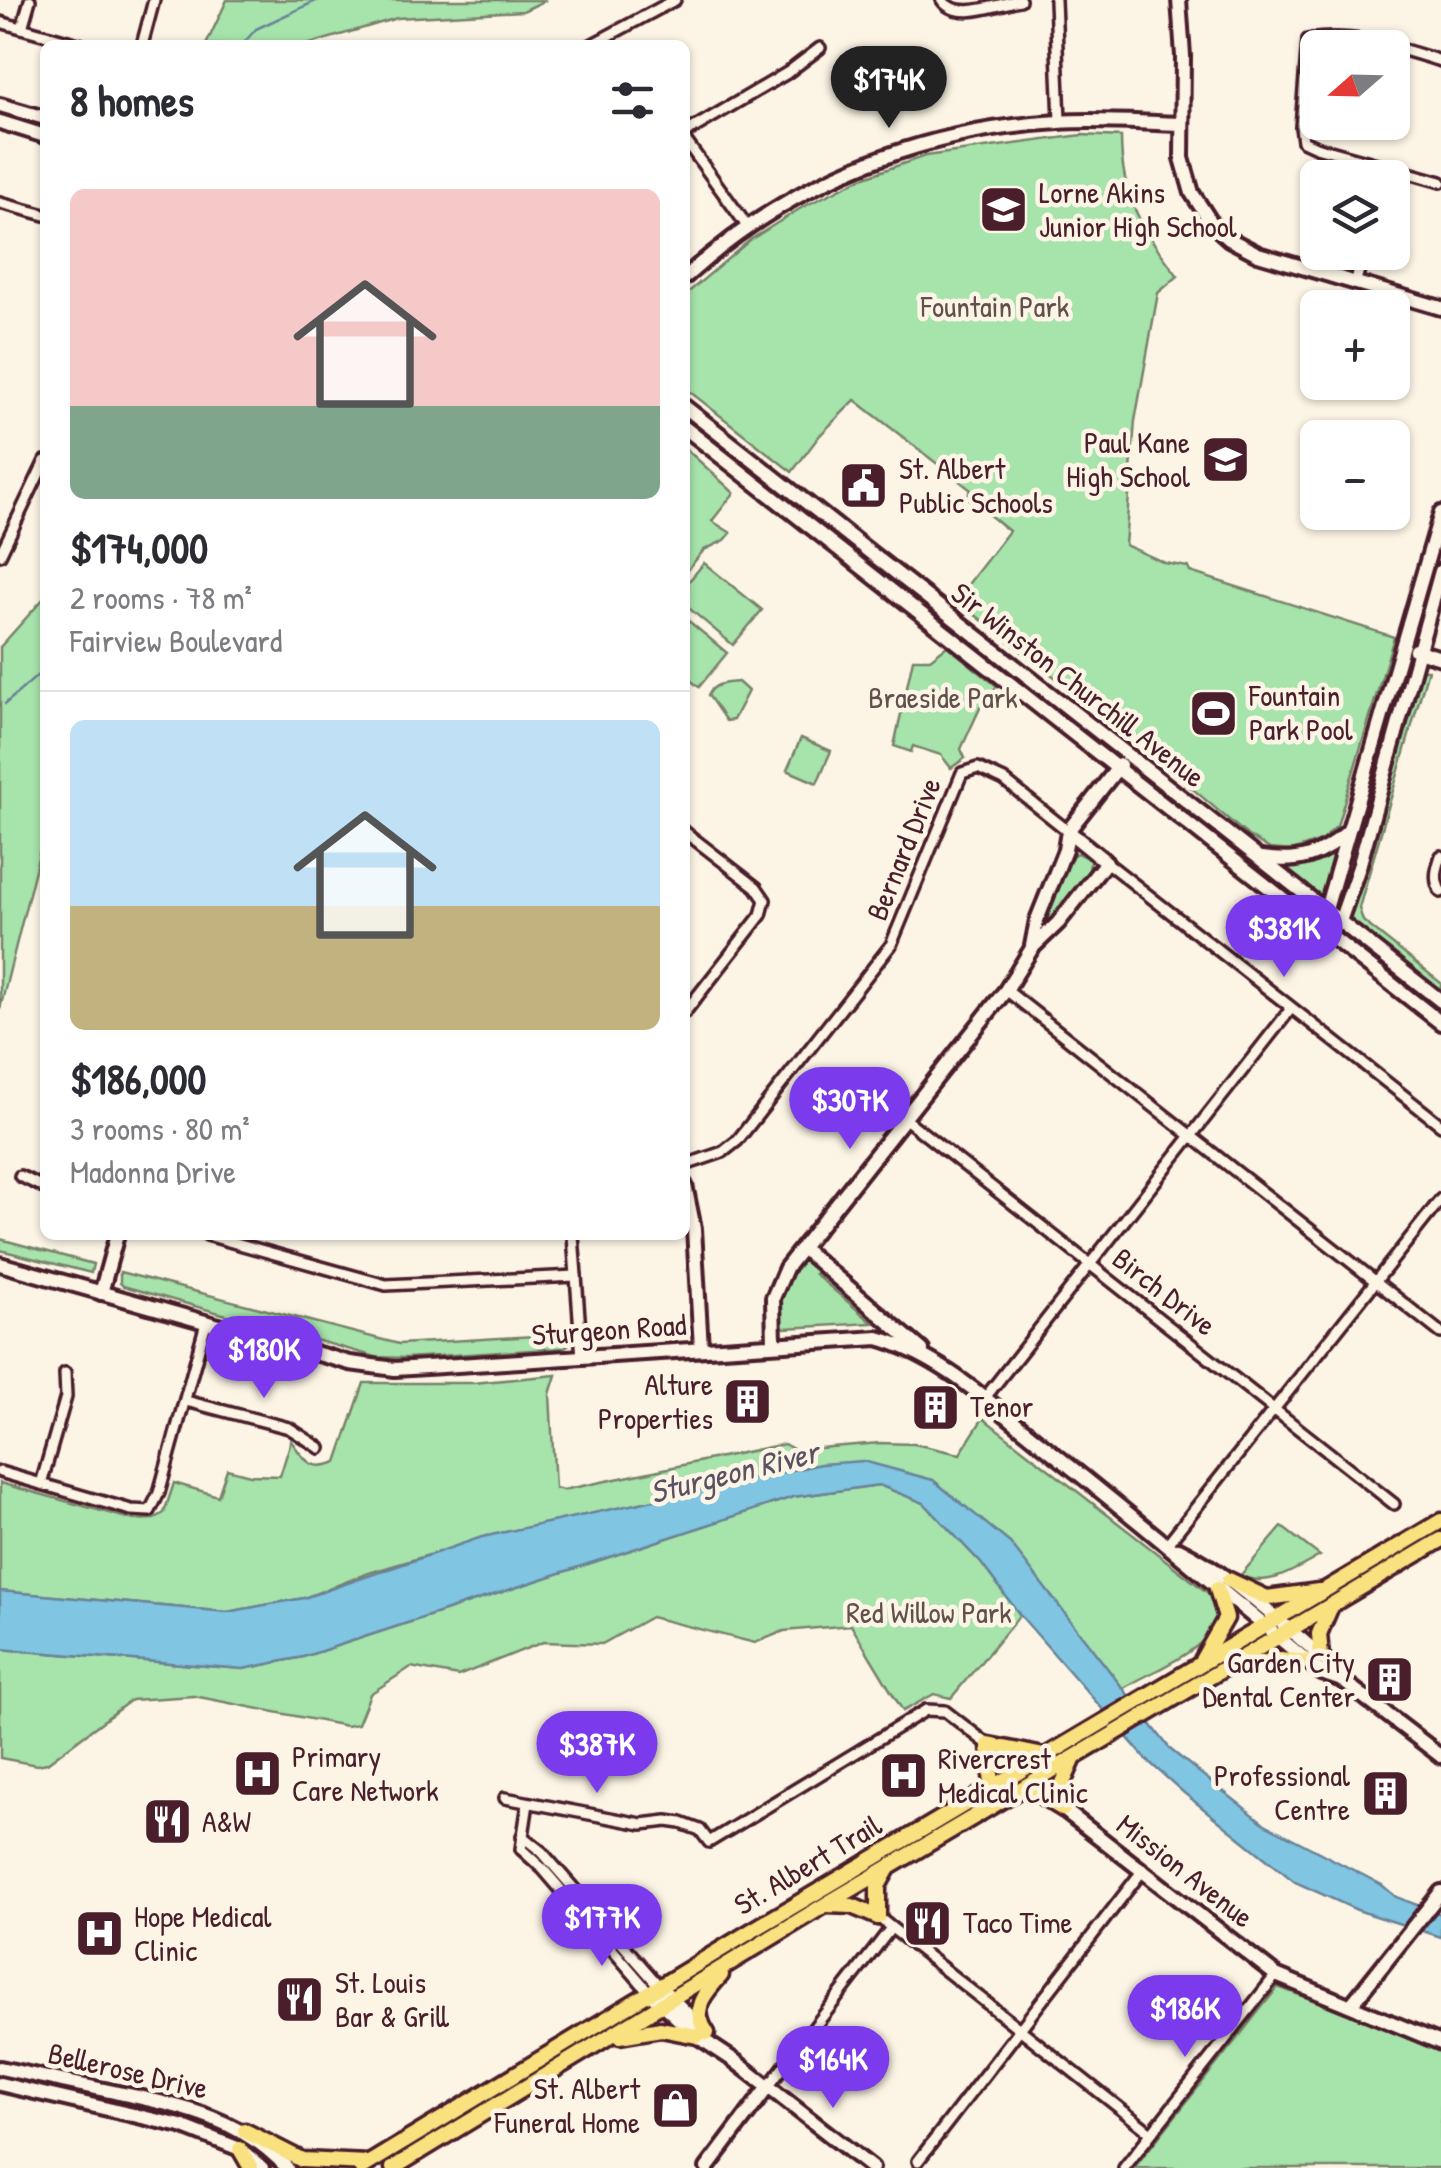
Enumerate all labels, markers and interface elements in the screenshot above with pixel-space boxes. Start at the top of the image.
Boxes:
north arrow [1300,30,1410,140]
map controls [1300,30,1410,530]
pin: $174K [819,46,959,131]
text: $174K [853,57,925,100]
text: 8 homes [70,72,194,129]
icon: filters [605,73,660,128]
button: layers [1300,160,1410,270]
place label: Lorne Akins Junior High School [1039,172,1237,246]
school or university icon: Lorne Akins Junior High School [978,184,1030,236]
icon: home [275,254,455,434]
park label: Fountain Park [920,286,1069,326]
button: + [1300,290,1410,400]
button: − [1300,420,1410,530]
place label: Paul Kane High School [1066,422,1190,496]
school or university icon: Paul Kane High School [1199,434,1251,486]
place label: St. Albert Public Schools [899,448,1053,522]
public building icon: St. Albert Public Schools [838,460,890,512]
text: $174,000 [70,519,208,576]
street label: Sir Winston Churchill Avenue [944,573,1214,796]
text: 2 rooms · 78 m² [70,576,252,619]
text: Fairview Boulevard [70,619,282,662]
place label: Fountain Park Pool [1248,675,1353,749]
park label: Braeside Park [868,677,1018,717]
sports icon: Fountain Park Pool [1188,687,1240,739]
street label: Bernard Drive [856,771,950,926]
icon: home [275,785,455,965]
pin: $381K [1214,895,1354,980]
text: $381K [1248,906,1320,949]
text: $186,000 [70,1050,206,1107]
pin: $307K [780,1067,920,1152]
text: $307K [811,1078,889,1121]
text: 3 rooms · 80 m² [70,1107,250,1150]
text: Madonna Drive [70,1150,236,1193]
street label: Birch Drive [1105,1238,1225,1344]
street label: Sturgeon Road [530,1304,688,1354]
pin: $180K [194,1316,334,1401]
text: $180K [228,1327,300,1370]
place label: Alture Properties [598,1364,713,1438]
building icon: Alture Properties [722,1376,774,1428]
building icon: Tenor [909,1381,961,1433]
place label: Tenor [970,1386,1034,1426]
water label: Sturgeon River [645,1429,826,1513]
park label: Red Willow Park [846,1592,1012,1632]
place label: Garden City Dental Center [1203,1642,1355,1716]
building icon: Garden City Dental Center [1364,1654,1416,1706]
pin: $387K [527,1711,667,1796]
text: $387K [559,1722,636,1765]
place label: Primary Care Network [292,1736,439,1810]
place label: Rivercrest Medical Clinic [938,1738,1088,1812]
hospital icon: Primary Care Network [231,1748,283,1800]
hospital icon: Rivercrest Medical Clinic [877,1750,929,1802]
place label: Professional Centre [1214,1755,1350,1829]
building icon: Professional Centre [1359,1767,1411,1819]
restaurant icon: A&W [141,1796,193,1848]
place label: A&W [202,1801,252,1841]
street label: St. Albert Trail [726,1804,889,1924]
street label: Mission Avenue [1109,1804,1262,1936]
pin: $177K [532,1884,672,1969]
text: $177K [564,1895,640,1938]
place label: Hope Medical Clinic [134,1896,271,1970]
restaurant icon: Taco Time [902,1897,954,1949]
place label: Taco Time [963,1902,1073,1942]
hospital icon: Hope Medical Clinic [73,1908,125,1960]
place label: St. Louis Bar & Grill [335,1962,450,2036]
restaurant icon: St. Louis Bar & Grill [274,1974,326,2026]
pin: $186K [1115,1975,1255,2060]
text: $186K [1149,1986,1221,2029]
pin: $164K [763,2026,903,2111]
street label: Bellerose Drive [45,2032,212,2108]
text: $164K [798,2037,868,2080]
place label: St. Albert Funeral Home [494,2068,641,2142]
shop icon: St. Albert Funeral Home [649,2080,701,2132]

